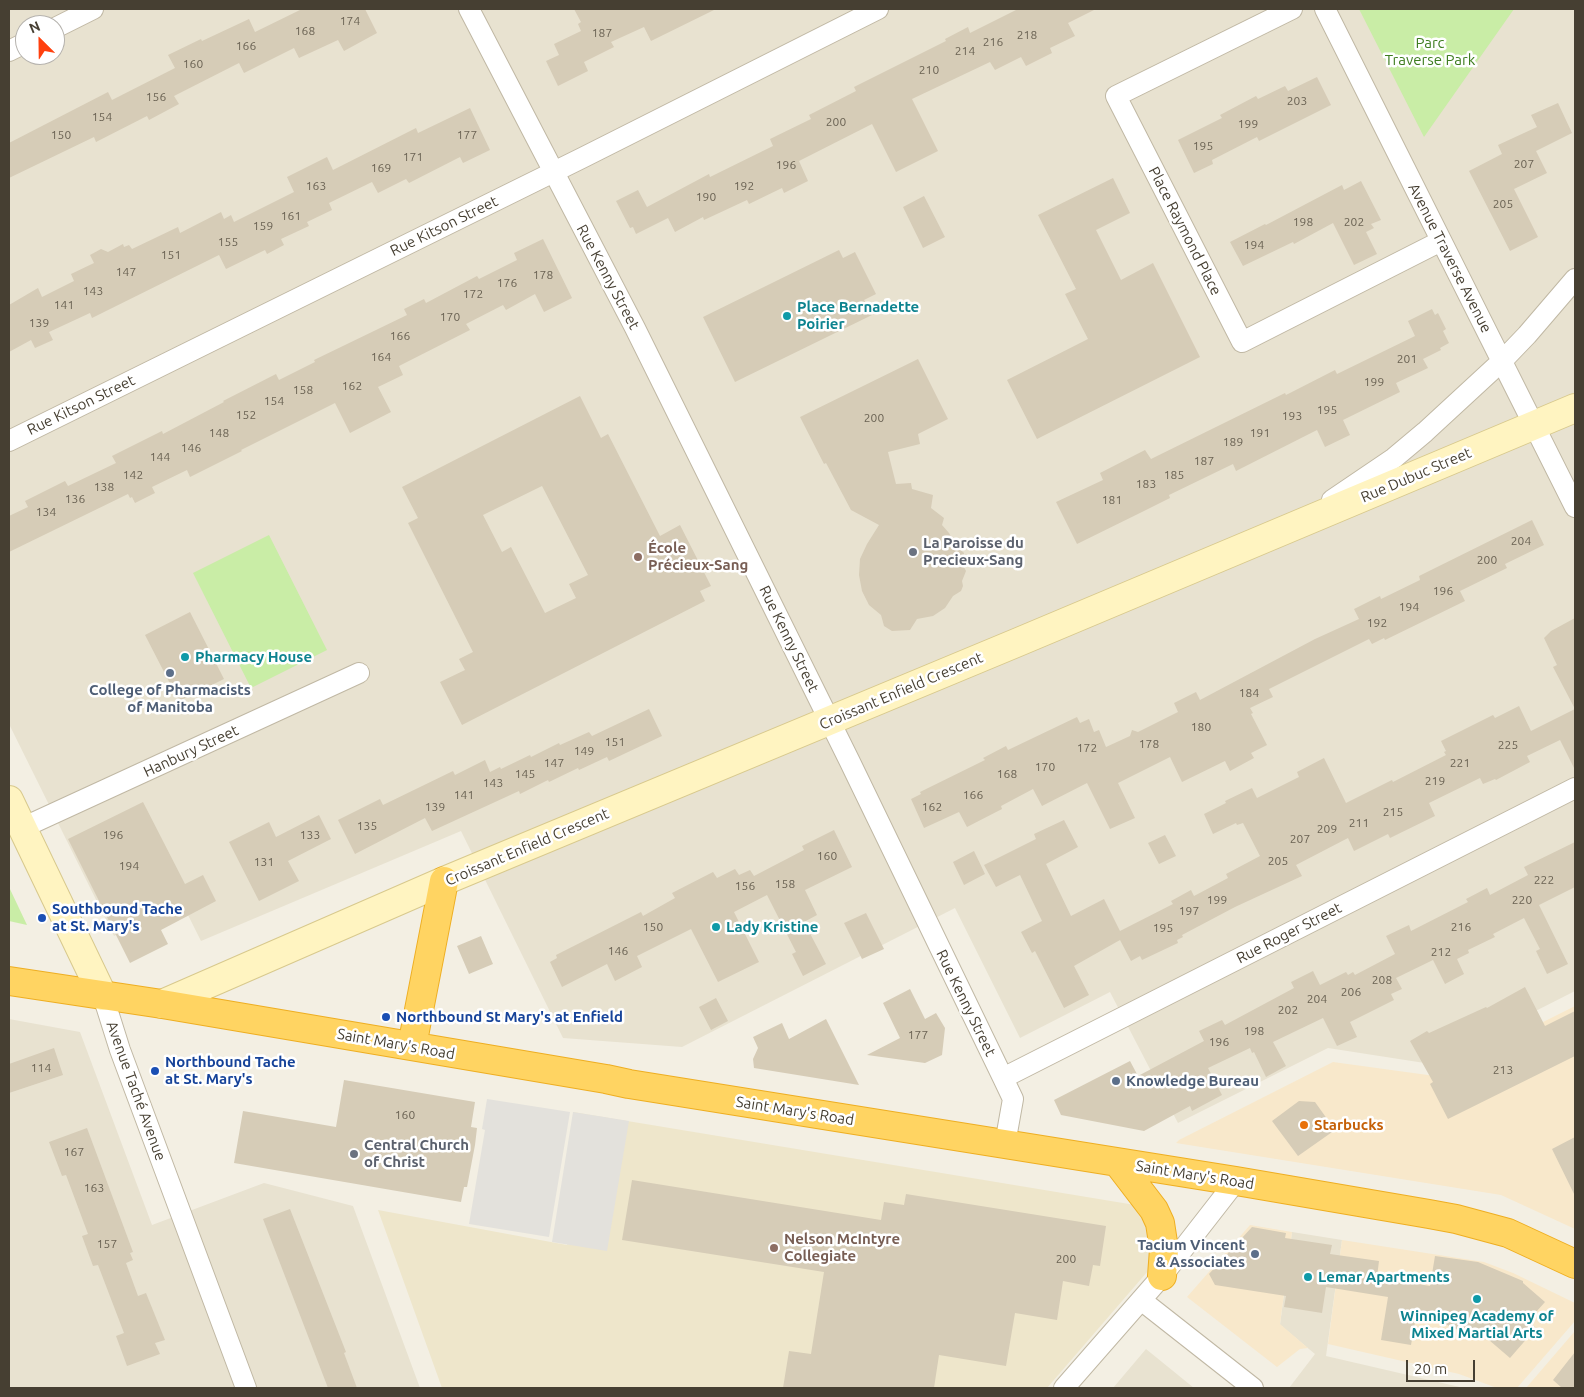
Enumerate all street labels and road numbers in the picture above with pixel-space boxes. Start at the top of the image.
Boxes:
street label: Place Raymond Place [1145,164,1225,298]
street label: Avenue Traverse Avenue [1404,180,1496,336]
street label: Rue Kitson Street [387,192,501,260]
street label: Rue Kenny Street [573,221,643,333]
street label: Rue Kitson Street [24,371,138,439]
street label: Rue Dubuc Street [1358,444,1474,506]
street label: Rue Kenny Street [755,583,823,695]
street label: Croissant Enfield Crescent [816,648,986,734]
street label: Hanbury Street [141,721,241,781]
street label: Croissant Enfield Crescent [442,804,612,890]
street label: Rue Roger Street [1233,899,1345,967]
street label: Rue Kenny Street [932,947,1000,1059]
street label: Avenue Taché Avenue [102,1019,170,1163]
street label: Saint Mary's Road [336,1025,456,1063]
street label: Saint Mary's Road [735,1093,855,1129]
street label: Saint Mary's Road [1135,1157,1255,1193]

